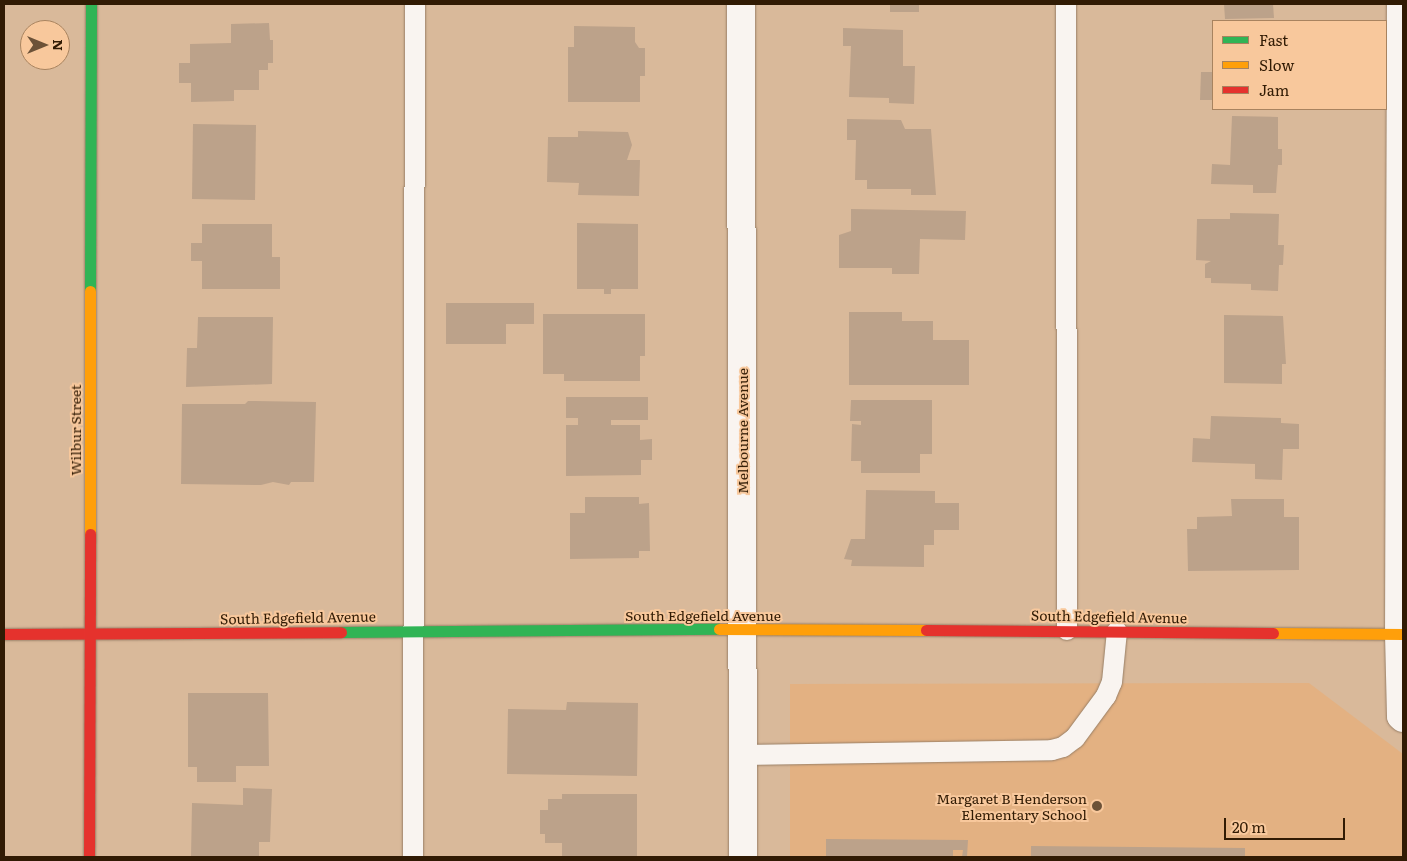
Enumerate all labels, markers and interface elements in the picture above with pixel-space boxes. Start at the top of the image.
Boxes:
north arrow [20,20,70,70]
legend [1212,20,1387,110]
text: Fast [1259,28,1288,51]
text: N [49,39,69,51]
text: Slow [1259,53,1294,76]
text: Jam [1259,78,1289,101]
street label: Melbourne Avenue [734,368,750,494]
street label: Wilbur Street [67,384,83,476]
street label: South Edgefield Avenue [1031,606,1187,626]
street label: South Edgefield Avenue [220,607,376,627]
street label: South Edgefield Avenue [625,607,781,623]
place label: Margaret B Henderson Elementary School [936,790,1087,822]
marker: Margaret B Henderson Elementary School [1091,800,1103,812]
scale bar [1227,808,1348,840]
text: 20 m [1232,815,1266,838]

